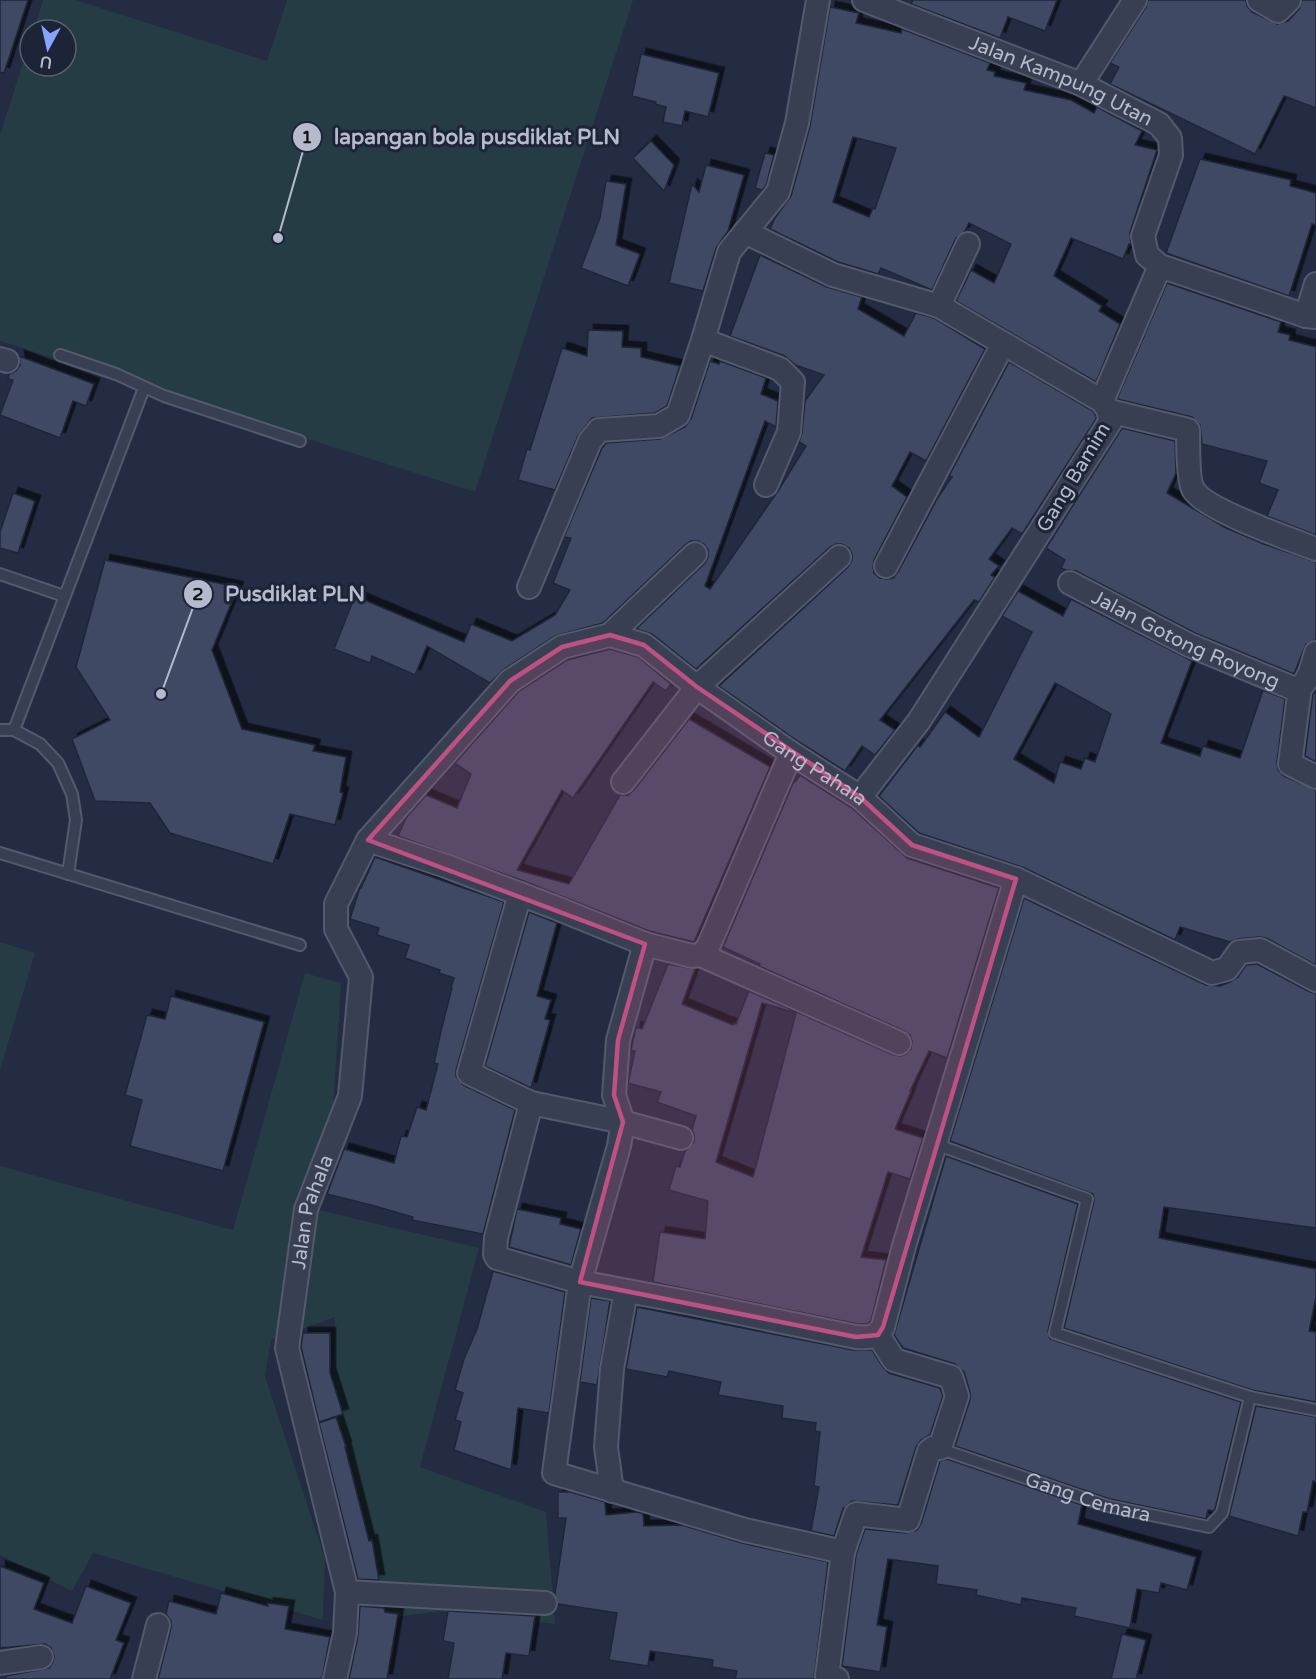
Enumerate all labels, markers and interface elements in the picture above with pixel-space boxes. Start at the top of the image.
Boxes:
north arrow [18,18,78,78]
street label: Jalan Kampung Utan [966,31,1157,132]
text: U [39,51,53,73]
callout: lapangan bola pusdiklat PLN [292,117,632,156]
text: lapangan bola pusdiklat PLN [334,125,620,150]
text: 1 [301,126,313,148]
street label: Gang Bamim [1032,419,1116,536]
callout: Pusdiklat PLN [183,574,377,613]
text: Pusdiklat PLN [225,582,365,607]
text: 2 [192,583,204,605]
street label: Jalan Gotong Royong [1087,585,1283,694]
street label: Gang Pahala [757,726,872,811]
street label: Jalan Pahala [287,1152,339,1271]
street label: Gang Cemara [1022,1468,1153,1528]

